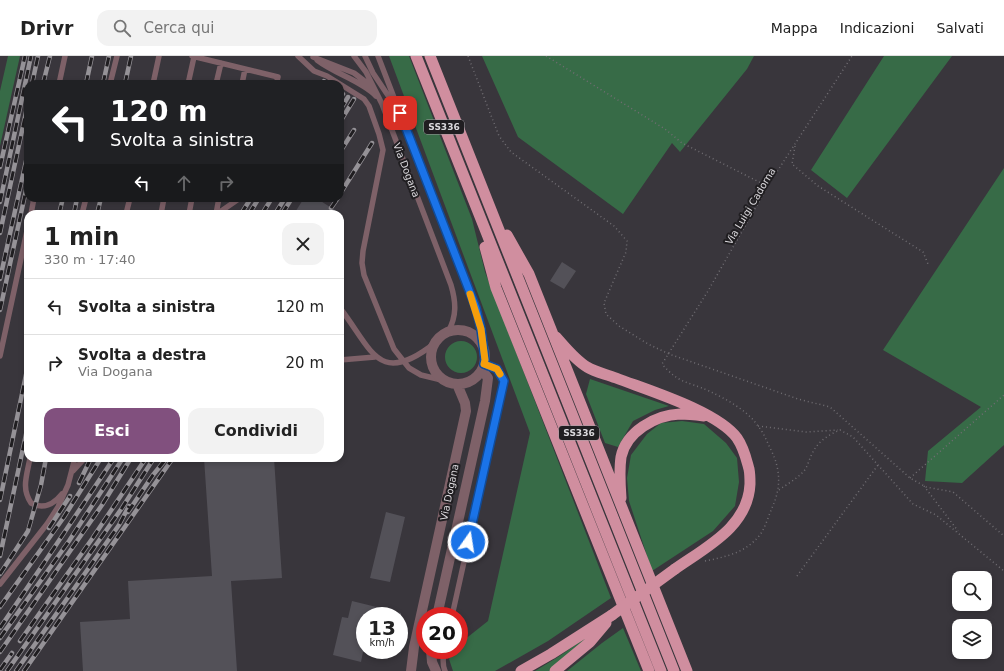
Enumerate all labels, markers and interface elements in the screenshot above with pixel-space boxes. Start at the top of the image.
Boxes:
search box [97,10,377,46]
text: Drivr [20,17,73,39]
icon: search [111,17,133,39]
text: Cerca qui [143,19,214,37]
text: Mappa [771,20,818,36]
text: Indicazioni [840,20,914,36]
text: Salvati [936,20,984,36]
text: 120 m [110,95,207,128]
icon: left [44,96,96,148]
pin [383,96,417,130]
icon: arrive [389,102,411,124]
road number: SS336 [424,120,464,134]
text: Svolta a sinistra [110,129,254,150]
street label: Via Dogana [391,141,422,199]
street label: Via Luigi Cadorna [723,166,778,247]
icon: left [131,172,153,194]
icon: ahead [173,172,195,194]
icon: right [215,172,237,194]
text: 1 min [44,223,119,251]
button: close [282,223,324,265]
text: 330 m · 17:40 [44,252,135,267]
icon: left [44,296,66,318]
text: Svolta a sinistra [78,298,215,316]
text: 120 m [276,298,324,316]
text: Svolta a destra [78,346,206,364]
icon: right [44,352,66,374]
text: 20 m [286,354,324,372]
text: Via Dogana [78,364,153,379]
button: Esci [44,408,180,454]
button: Condividi [188,408,324,454]
road number: SS336 [559,426,599,440]
street label: Via Dogana [438,463,461,521]
position arrow [447,521,489,563]
map controls [952,571,992,659]
button: search [952,571,992,611]
speed limit sign: 20 [416,607,468,659]
text: 13 [368,616,396,640]
button: layers [952,619,992,659]
text: km/h [369,637,395,648]

